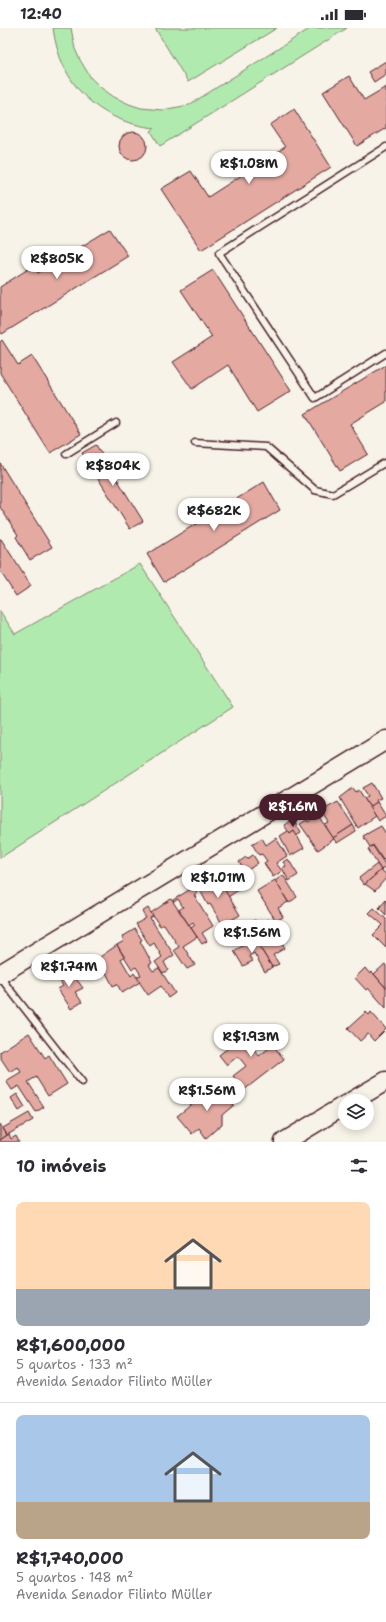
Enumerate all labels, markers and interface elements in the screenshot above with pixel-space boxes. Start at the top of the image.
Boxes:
text: 12:40 [20,4,62,24]
pin: R$1.08M [212,151,286,185]
text: R$1.08M [220,155,278,172]
pin: R$805K [24,246,90,280]
text: R$805K [30,250,84,267]
pin: R$804K [80,453,146,487]
text: R$804K [86,457,140,474]
pin: R$682K [181,498,247,532]
text: R$682K [187,502,241,519]
pin: R$1.6M [260,794,326,828]
text: R$1.6M [268,798,318,815]
pin: R$1.01M [181,865,255,899]
text: R$1.01M [191,869,245,886]
pin: R$1.56M [215,920,289,954]
text: R$1.56M [223,924,281,941]
pin: R$1.74M [32,954,106,988]
text: R$1.74M [40,958,98,975]
pin: R$1.93M [214,1024,288,1058]
text: R$1.93M [223,1028,279,1045]
pin: R$1.56M [170,1078,244,1112]
text: R$1.56M [178,1082,236,1099]
map controls [338,1094,374,1130]
button: layers [338,1094,374,1130]
text: 10 imóveis [16,1155,107,1177]
icon: filters [348,1155,370,1177]
icon: home [157,1228,229,1300]
text: R$1,600,000 [16,1334,125,1356]
text: 5 quartos · 133 m² [16,1356,133,1373]
text: Avenida Senador Filinto Müller [16,1373,212,1390]
icon: home [157,1441,229,1513]
text: R$1,740,000 [16,1547,124,1569]
text: 5 quartos · 148 m² [16,1569,133,1586]
text: Avenida Senador Filinto Müller [16,1586,212,1603]

